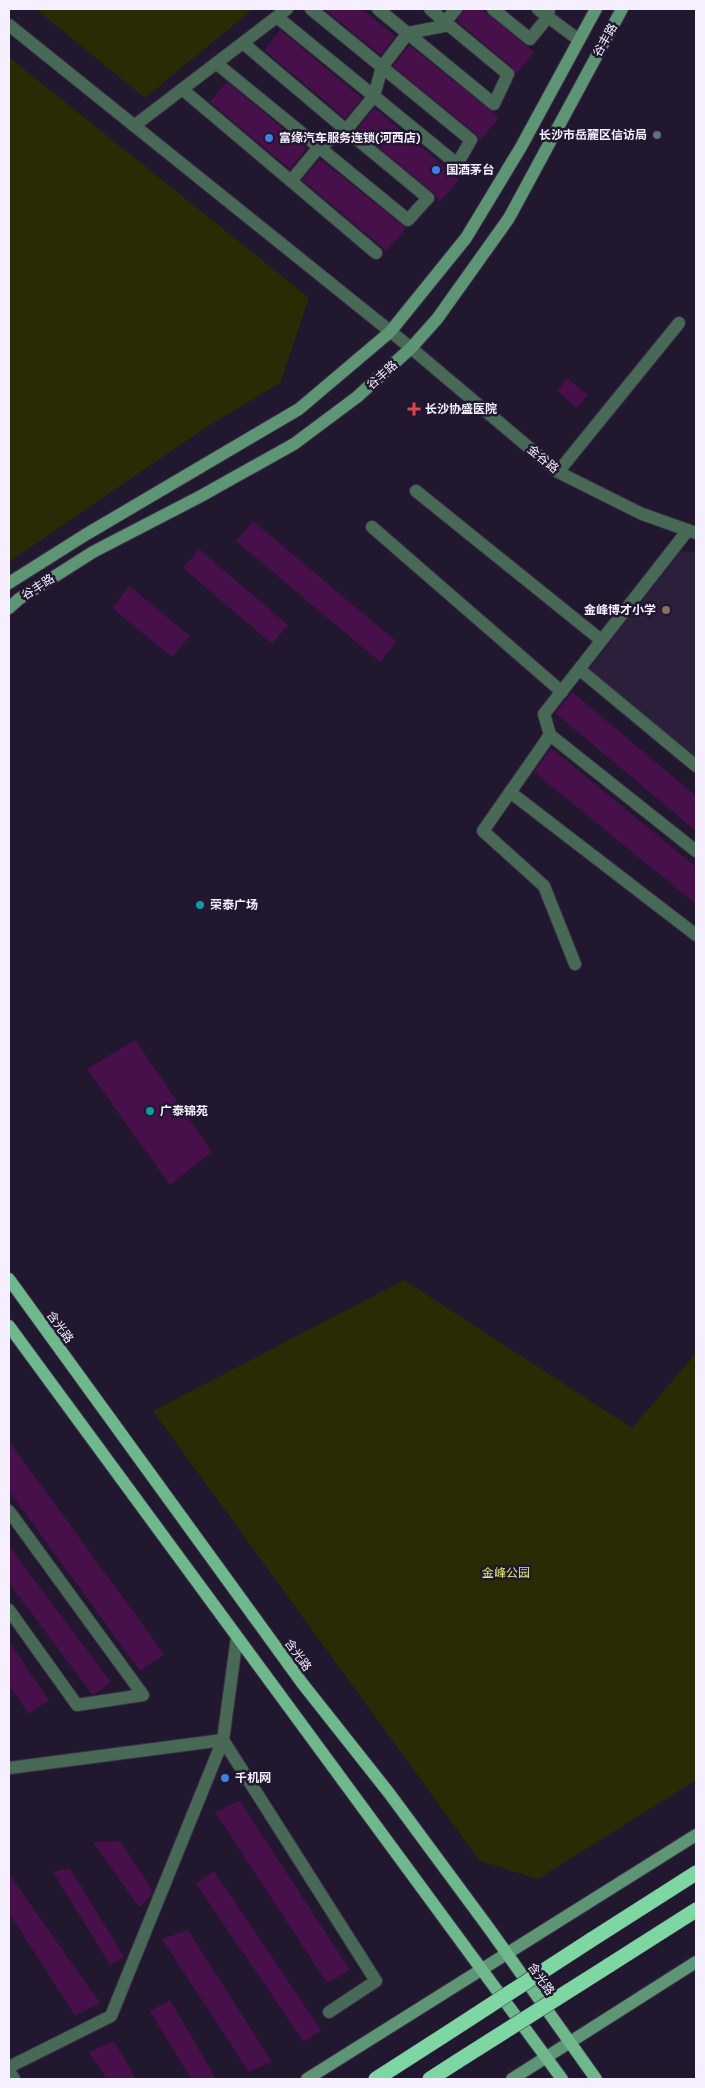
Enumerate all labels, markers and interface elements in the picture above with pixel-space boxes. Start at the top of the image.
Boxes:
street label: 谷丰路 [589,20,621,60]
place label: 长沙市岳麓区信访局 [539,127,647,143]
marker: 长沙市岳麓区信访局 [651,129,663,141]
place label: 富缘汽车服务连锁(河西店) [279,130,421,146]
marker: 富缘汽车服务连锁(河西店) [263,132,275,144]
place label: 国酒茅台 [446,162,494,178]
marker: 国酒茅台 [430,164,442,176]
street label: 谷丰路 [363,357,401,393]
place label: 长沙协盛医院 [425,401,497,417]
marker: 长沙协盛医院 [407,402,421,416]
street label: 金谷路 [524,441,562,477]
street label: 谷丰路 [19,570,57,604]
place label: 金峰博才小学 [584,602,656,618]
marker: 金峰博才小学 [660,604,672,616]
place label: 荣泰广场 [210,897,258,913]
marker: 荣泰广场 [194,899,206,911]
place label: 广泰锦苑 [160,1103,208,1119]
marker: 广泰锦苑 [144,1105,156,1117]
street label: 含光路 [43,1308,77,1346]
park label: 金峰公园 [482,1565,530,1581]
street label: 含光路 [281,1636,315,1674]
place label: 千机网 [235,1770,271,1786]
marker: 千机网 [219,1772,231,1784]
street label: 含光路 [524,1960,558,1998]

